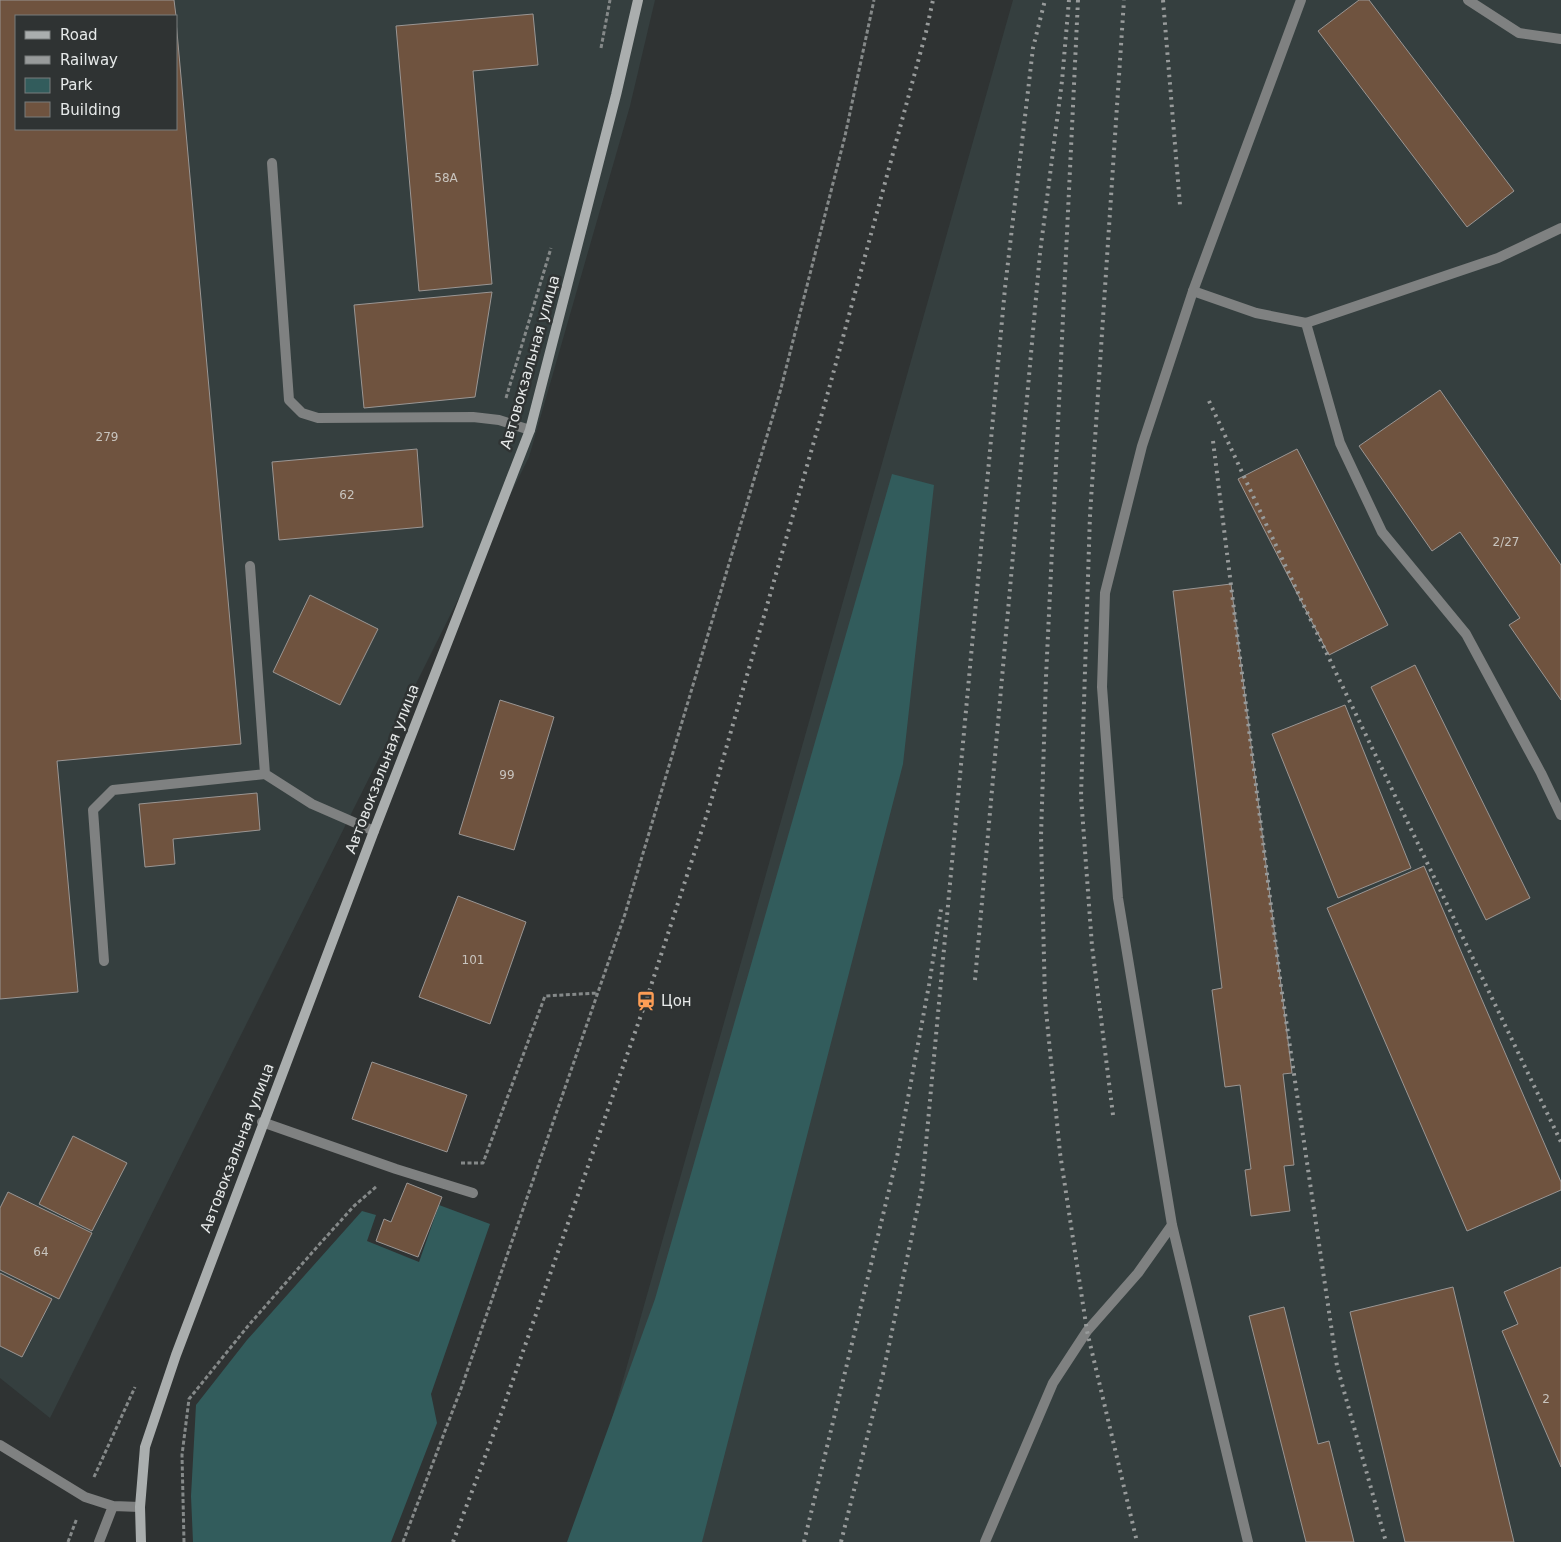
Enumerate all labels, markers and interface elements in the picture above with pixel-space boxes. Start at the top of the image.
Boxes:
legend [15,15,178,130]
text: Road [60,26,98,44]
text: Railway [60,51,118,69]
text: Park [60,76,93,94]
text: Building [60,101,121,119]
house number: 58А [434,171,459,185]
street label: Автовокзальная улица [497,273,563,451]
house number: 279 [96,430,118,444]
house number: 62 [339,488,355,502]
house number: 2/27 [1493,535,1519,549]
street label: Автовокзальная улица [341,682,423,856]
house number: 99 [499,768,515,782]
house number: 101 [462,953,484,967]
station icon: Цон [635,990,657,1012]
place label: Цон [661,992,692,1010]
street label: Автовокзальная улица [196,1061,278,1235]
house number: 64 [33,1245,49,1259]
house number: 2 [1542,1392,1550,1406]

